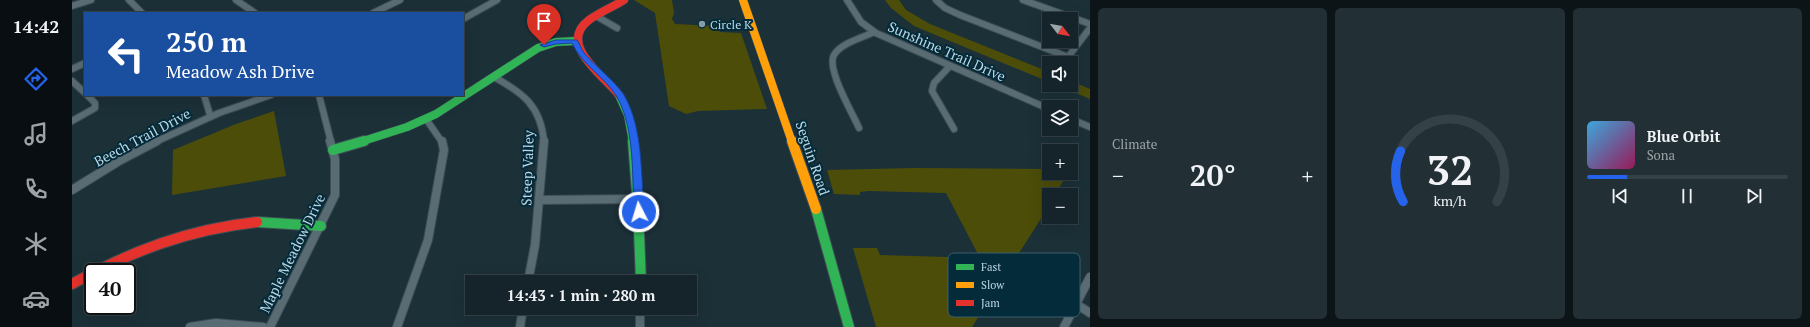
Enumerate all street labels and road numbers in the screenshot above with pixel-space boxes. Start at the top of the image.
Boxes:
street label: Sunshine Trail Drive [885,16,1009,86]
street label: Beech Trail Drive [90,104,194,170]
street label: Seguin Road [791,118,835,198]
street label: Steep Valley [516,129,538,206]
street label: Maple Meadow Drive [255,190,329,316]

